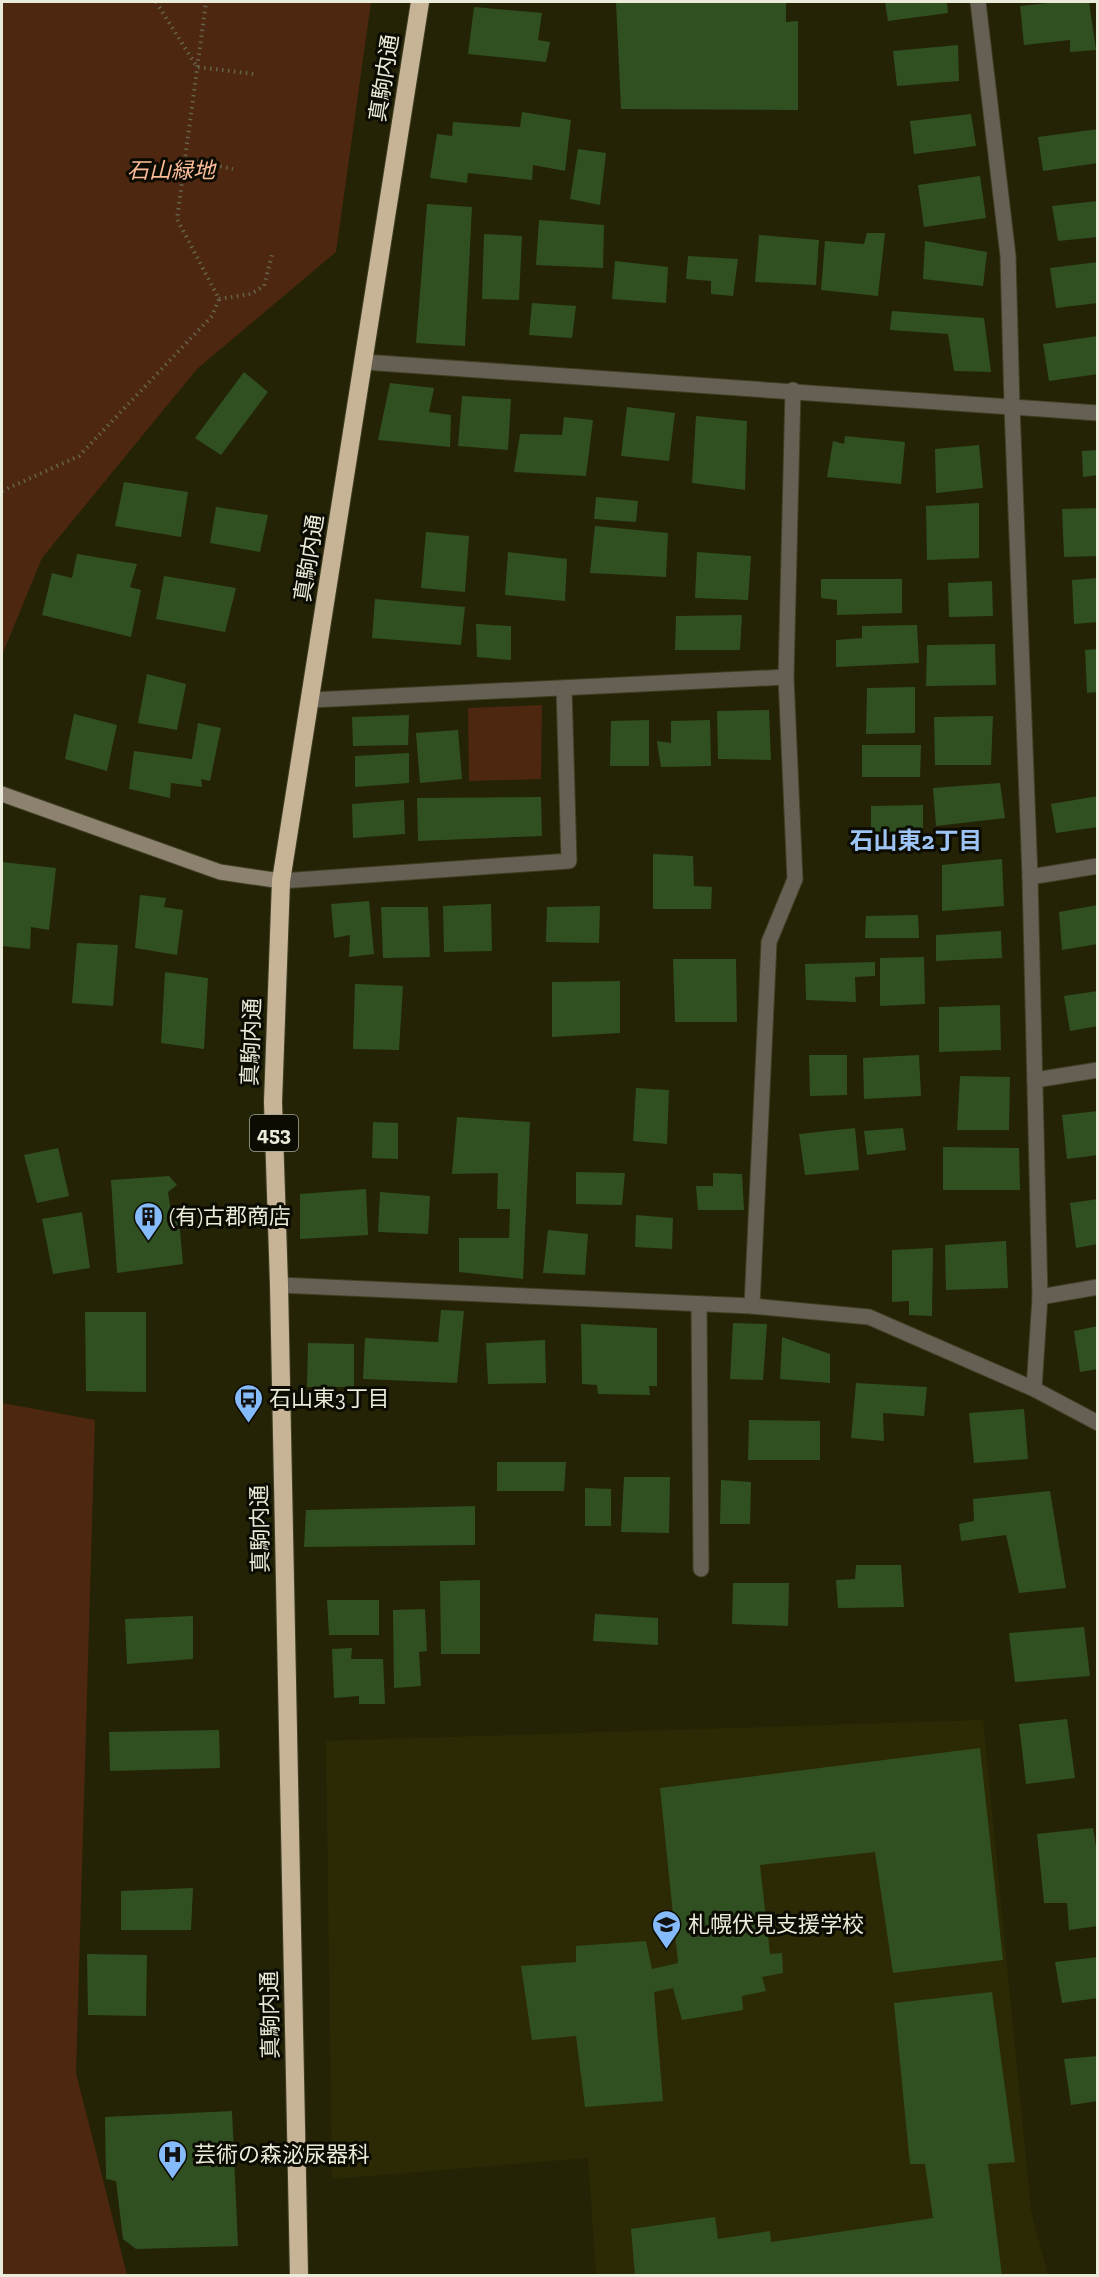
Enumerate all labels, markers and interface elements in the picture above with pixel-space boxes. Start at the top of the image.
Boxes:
street label: 真駒内通 [364,32,404,124]
park label: 石山緑地 [127,157,217,184]
street label: 真駒内通 [289,512,329,604]
district label: 石山東2丁目 [850,826,982,855]
street label: 真駒内通 [236,998,266,1086]
road number: 453 [250,1115,298,1151]
building icon: (有)古郡商店 [132,1200,164,1242]
place label: (有)古郡商店 [169,1203,291,1230]
bus stop icon: 石山東3丁目 [232,1382,264,1424]
place label: 石山東3丁目 [269,1385,390,1412]
street label: 真駒内通 [246,1485,274,1573]
school or university icon: 札幌伏見支援学校 [651,1908,683,1950]
place label: 札幌伏見支援学校 [688,1911,864,1938]
street label: 真駒内通 [256,1971,284,2059]
hospital icon: 芸術の森泌尿器科 [157,2138,189,2180]
place label: 芸術の森泌尿器科 [194,2141,370,2168]

